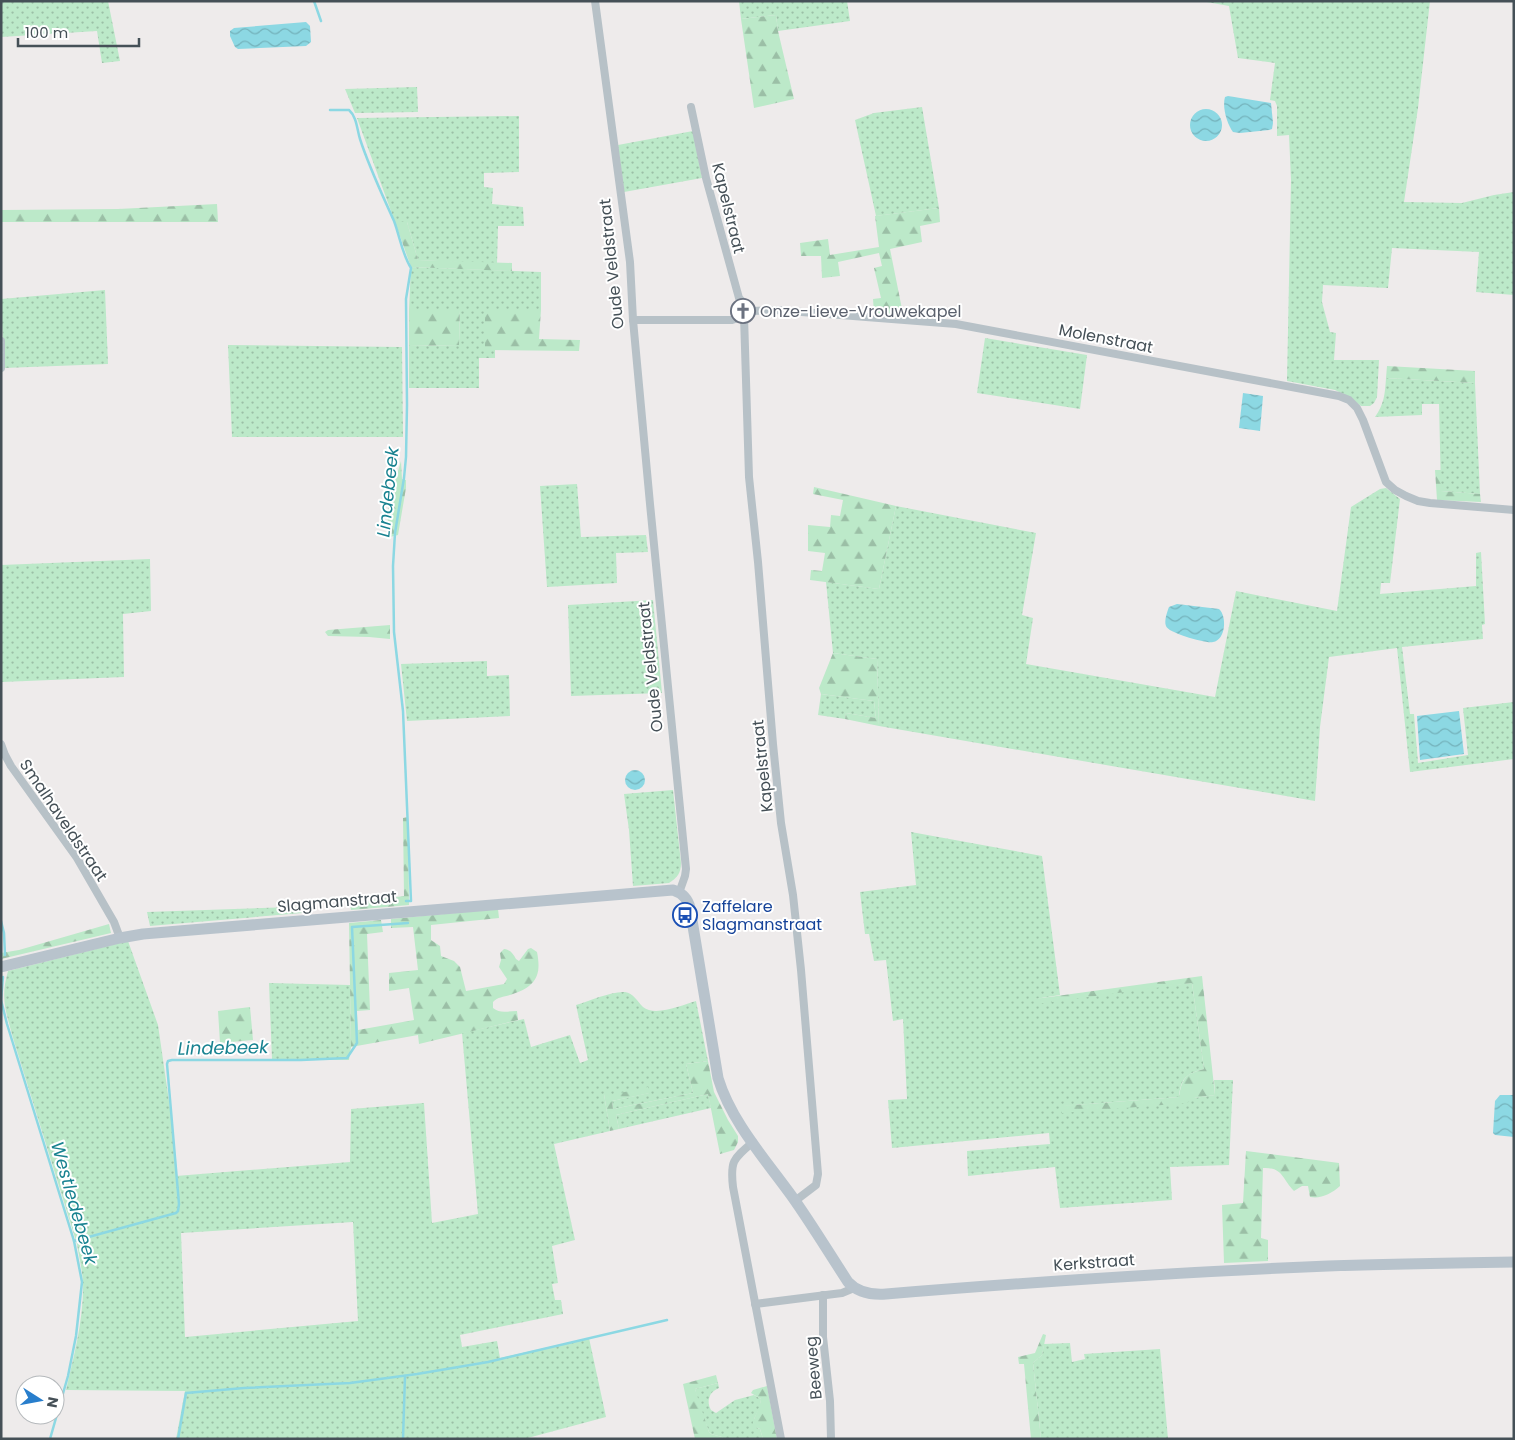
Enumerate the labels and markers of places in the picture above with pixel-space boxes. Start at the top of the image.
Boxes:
church icon: Onze-Lieve-Vrouwekapel [730,298,756,324]
place label: Onze-Lieve-Vrouwekapel [760,300,961,323]
place label: Zaffelare Slagmanstraat [702,895,822,936]
bus stop icon: Zaffelare Slagmanstraat [672,902,698,928]

